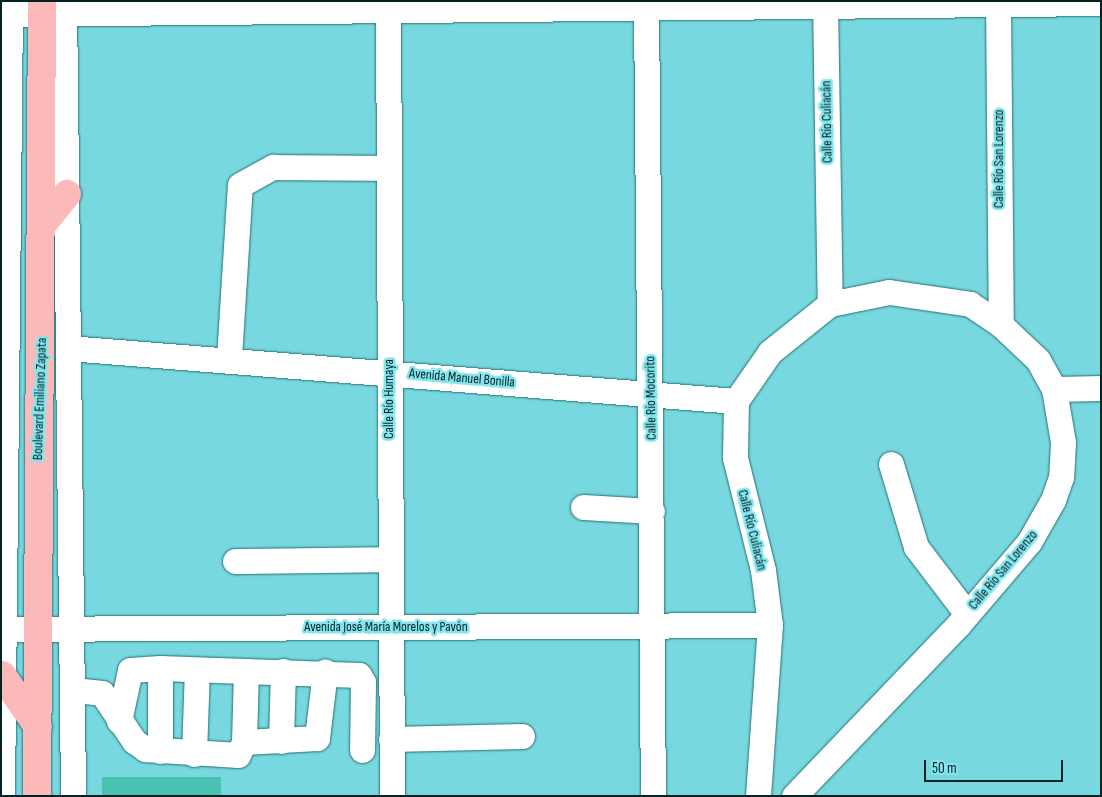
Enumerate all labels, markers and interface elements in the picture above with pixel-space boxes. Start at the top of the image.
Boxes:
street label: Calle Río Culiacán [818,81,836,163]
street label: Calle Río San Lorenzo [991,110,1007,208]
street label: Boulevard Emiliano Zapata [29,337,51,461]
street label: Calle Río Mocorito [642,356,660,440]
street label: Calle Río Humaya [381,359,397,439]
street label: Avenida Manuel Bonilla [408,365,516,391]
street label: Calle Río Culiacán [734,488,770,572]
street label: Calle Río San Lorenzo [965,527,1041,613]
street label: Avenida José María Morelos y Pavón [304,619,468,635]
scale bar [927,750,1066,782]
text: 50 m [932,759,957,778]

